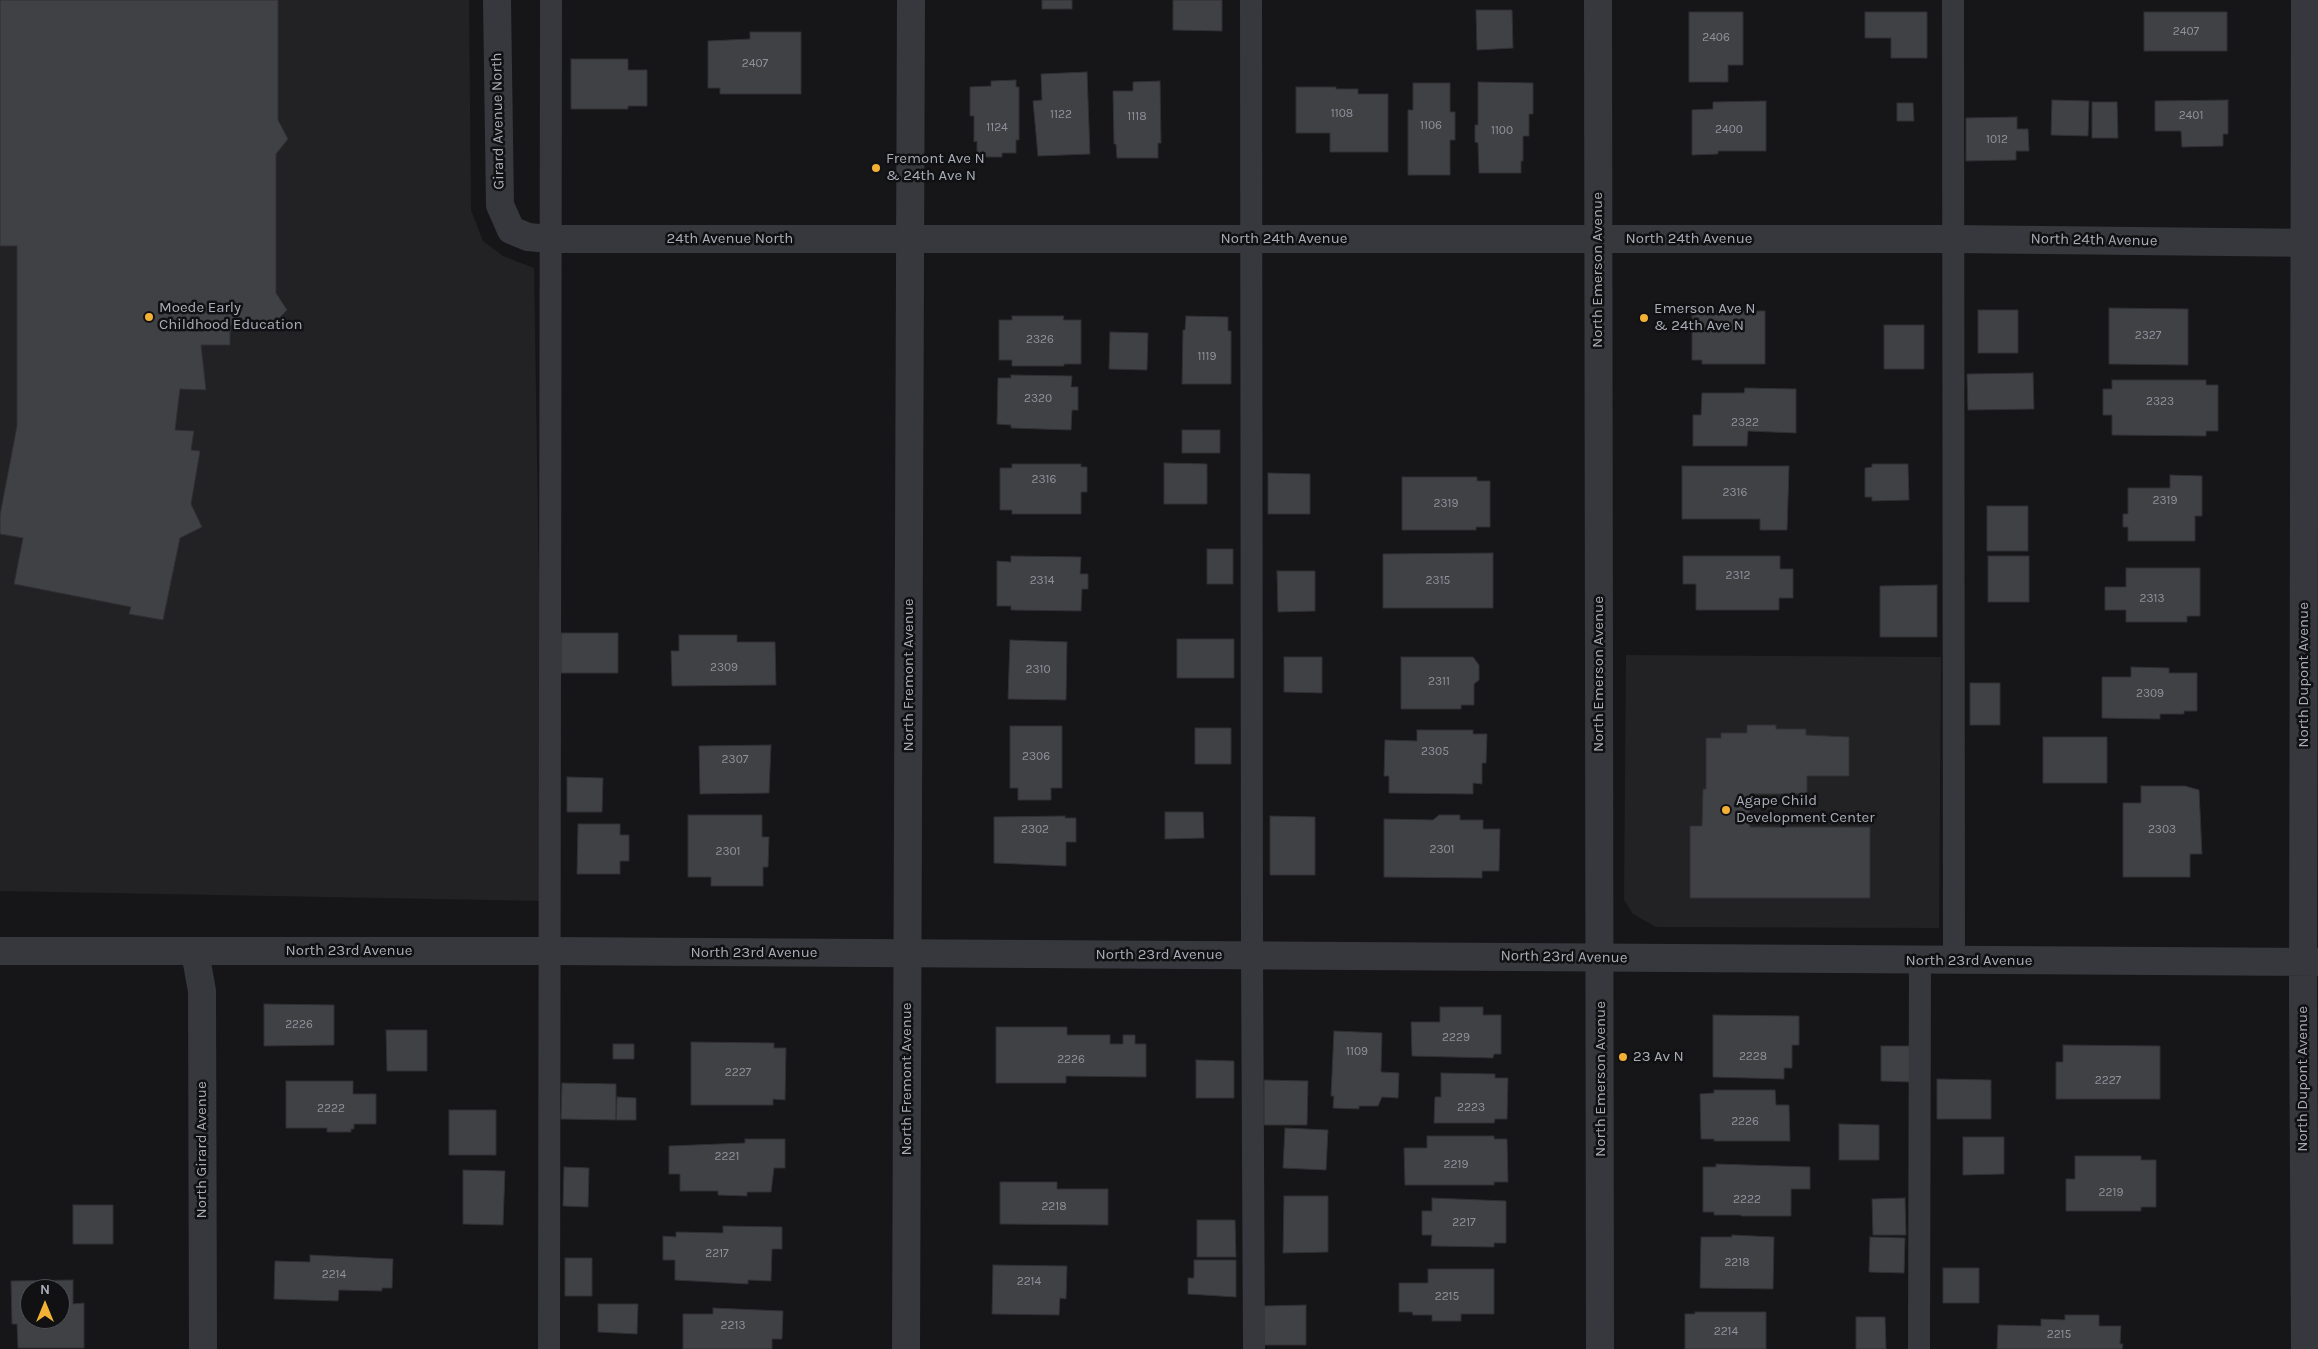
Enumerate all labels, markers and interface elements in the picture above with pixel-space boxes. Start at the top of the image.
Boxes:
house number: 2407 [2173,25,2199,39]
house number: 2406 [1702,31,1730,45]
street label: Girard Avenue North [488,52,508,190]
house number: 2407 [742,57,768,71]
house number: 1108 [1331,107,1353,121]
house number: 1122 [1050,108,1072,122]
house number: 2401 [2179,109,2203,123]
house number: 1118 [1127,110,1147,124]
house number: 1106 [1420,119,1442,133]
house number: 1124 [986,121,1008,135]
house number: 2400 [1715,123,1743,137]
house number: 1100 [1491,124,1513,138]
house number: 1012 [1986,133,2008,147]
place label: Fremont Ave N & 24th Ave N [886,150,985,185]
marker: Fremont Ave N & 24th Ave N [870,162,882,174]
street label: North Emerson Avenue [1589,192,1607,348]
street label: 24th Avenue North [667,230,793,248]
street label: North 24th Avenue [1221,230,1347,248]
street label: North 24th Avenue [1626,230,1752,248]
street label: North 24th Avenue [2030,230,2158,250]
place label: Moede Early Childhood Education [159,299,302,334]
place label: Emerson Ave N & 24th Ave N [1654,300,1756,335]
marker: Moede Early Childhood Education [143,311,155,323]
marker: Emerson Ave N & 24th Ave N [1638,312,1650,324]
house number: 2327 [2135,329,2161,343]
house number: 2326 [1026,333,1054,347]
house number: 1119 [1198,350,1216,364]
house number: 2320 [1024,392,1052,406]
house number: 2323 [2146,395,2174,409]
house number: 2322 [1731,416,1759,430]
house number: 2316 [1032,473,1056,487]
house number: 2316 [1723,486,1747,500]
house number: 2319 [2153,494,2177,508]
house number: 2319 [1434,497,1458,511]
house number: 2312 [1726,569,1750,583]
house number: 2314 [1030,574,1054,588]
house number: 2315 [1426,574,1450,588]
house number: 2313 [2139,592,2165,606]
street label: North Emerson Avenue [1590,596,1608,752]
street label: North Fremont Avenue [900,599,918,751]
street label: North Dupont Avenue [2295,602,2313,748]
house number: 2309 [710,661,738,675]
house number: 2310 [1025,663,1051,677]
house number: 2311 [1428,675,1450,689]
house number: 2309 [2136,687,2164,701]
house number: 2305 [1421,745,1449,759]
house number: 2306 [1022,750,1050,764]
house number: 2307 [722,753,748,767]
place label: Agape Child Development Center [1736,792,1875,827]
marker: Agape Child Development Center [1720,804,1732,816]
house number: 2302 [1021,823,1049,837]
house number: 2303 [2148,823,2176,837]
house number: 2301 [1429,843,1455,857]
house number: 2301 [715,845,741,859]
street label: North 23rd Avenue [286,942,412,960]
street label: North 23rd Avenue [691,944,817,962]
street label: North 23rd Avenue [1096,946,1222,964]
street label: North 23rd Avenue [1500,947,1628,967]
street label: North 23rd Avenue [1906,952,2032,970]
street label: North Emerson Avenue [1592,1001,1610,1157]
street label: North Fremont Avenue [898,1003,916,1155]
street label: North Dupont Avenue [2294,1006,2312,1152]
house number: 2226 [285,1018,313,1032]
house number: 2229 [1442,1031,1470,1045]
house number: 1109 [1346,1045,1368,1059]
place label: 23 Av N [1633,1048,1684,1066]
house number: 2228 [1739,1050,1767,1064]
marker: 23 Av N [1617,1051,1629,1063]
house number: 2226 [1057,1053,1085,1067]
house number: 2227 [725,1066,751,1080]
house number: 2227 [2095,1074,2121,1088]
street label: North Girard Avenue [193,1081,211,1219]
house number: 2223 [1457,1101,1485,1115]
house number: 2222 [317,1102,345,1116]
house number: 2226 [1731,1115,1759,1129]
house number: 2221 [715,1150,739,1164]
house number: 2219 [1444,1158,1468,1172]
house number: 2219 [2099,1186,2123,1200]
house number: 2222 [1733,1193,1761,1207]
house number: 2218 [1041,1200,1067,1214]
house number: 2217 [1452,1216,1476,1230]
house number: 2217 [705,1247,729,1261]
house number: 2218 [1724,1256,1750,1270]
house number: 2214 [322,1268,346,1282]
house number: 2214 [1017,1275,1041,1289]
north arrow [20,1279,70,1329]
text: N [40,1281,50,1298]
house number: 2215 [1435,1290,1459,1304]
house number: 2213 [721,1319,745,1333]
house number: 2214 [1714,1325,1738,1339]
house number: 2215 [2047,1328,2071,1342]

